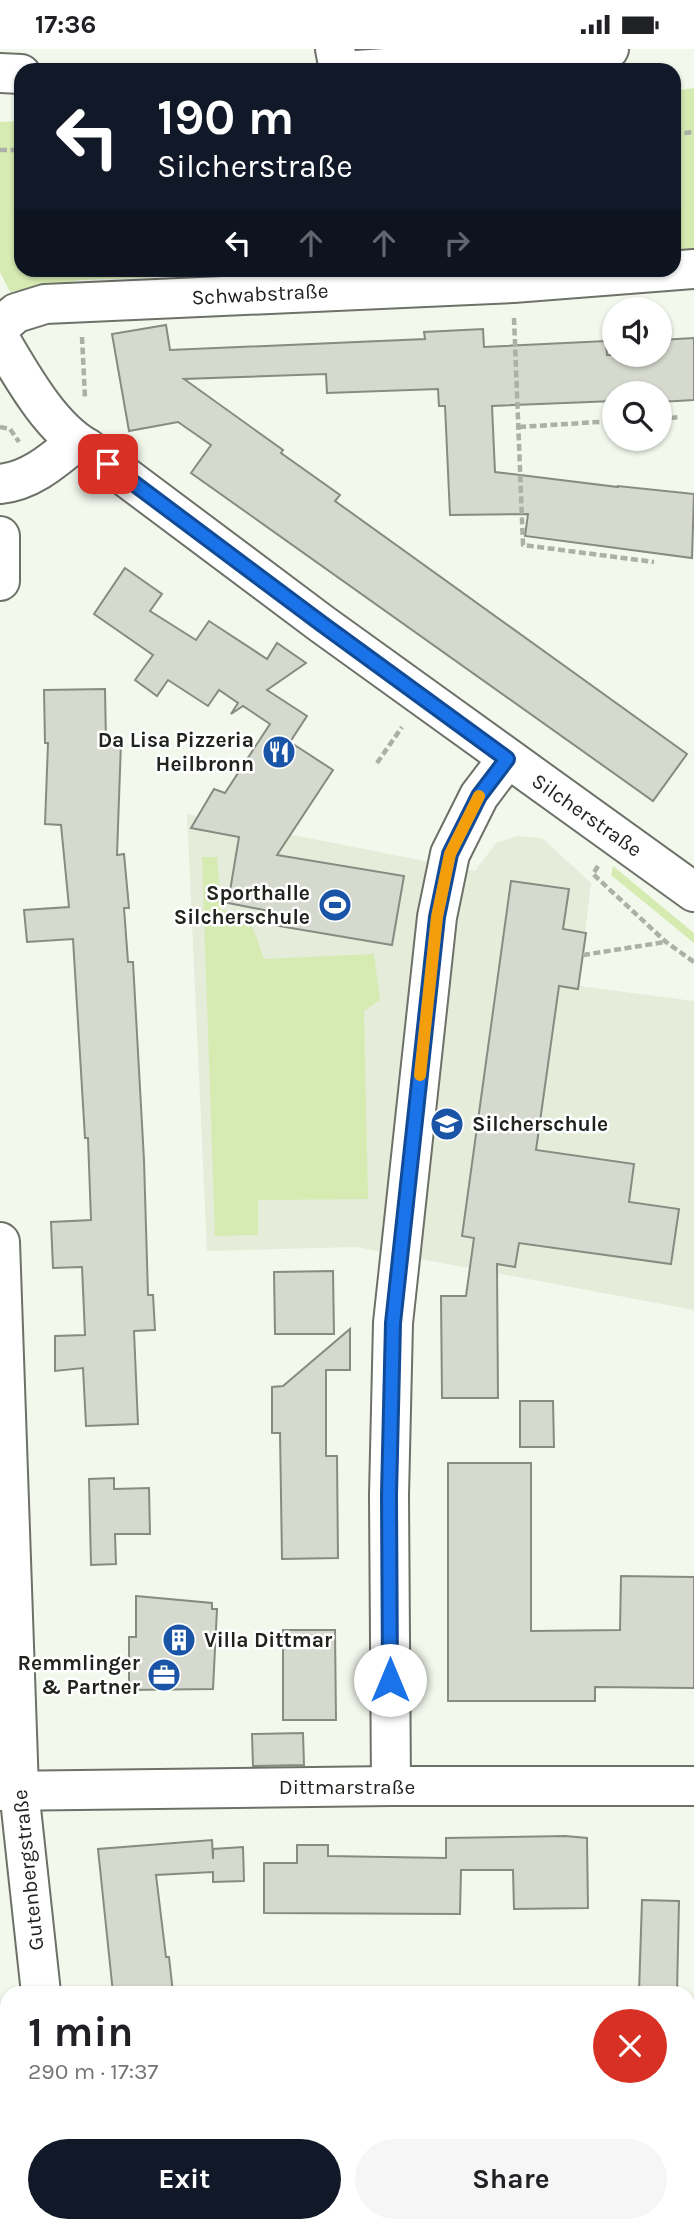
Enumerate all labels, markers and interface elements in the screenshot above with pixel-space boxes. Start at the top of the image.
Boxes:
text: 17:36 [35,9,96,40]
text: 190 m [157,89,294,146]
icon: left [42,91,133,182]
text: Silcherstraße [157,148,353,185]
icon: left [219,224,257,262]
icon: ahead [292,224,330,262]
icon: ahead [365,224,403,262]
icon: right [438,224,476,262]
street label: Schwabstraße [191,278,329,310]
map controls [602,297,672,451]
button: sound [602,297,672,367]
button: search [602,381,672,451]
pin [78,434,138,494]
icon: arrive [89,445,127,483]
place label: Da Lisa Pizzeria Heilbronn [98,728,254,776]
restaurant icon: Da Lisa Pizzeria Heilbronn [260,733,298,771]
street label: Silcherstraße [527,768,647,862]
place label: Sporthalle Silcherschule [174,881,310,929]
sports icon: Sporthalle Silcherschule [316,886,354,924]
school or university icon: Silcherschule [428,1105,466,1143]
place label: Silcherschule [472,1112,608,1136]
building icon: Villa Dittmar [160,1621,198,1659]
place label: Villa Dittmar [204,1628,333,1652]
position arrow [353,1643,427,1717]
place label: Remmlinger & Partner [18,1651,141,1699]
office icon: Remmlinger & Partner [145,1656,183,1694]
street label: Dittmarstraße [279,1775,415,1799]
street label: Gutenbergstraße [8,1788,48,1952]
text: 1 min [28,2007,133,2057]
button: close [593,2009,667,2083]
text: 290 m · 17:37 [28,2058,158,2085]
button: Exit [28,2139,341,2219]
button: Share [355,2139,667,2219]

